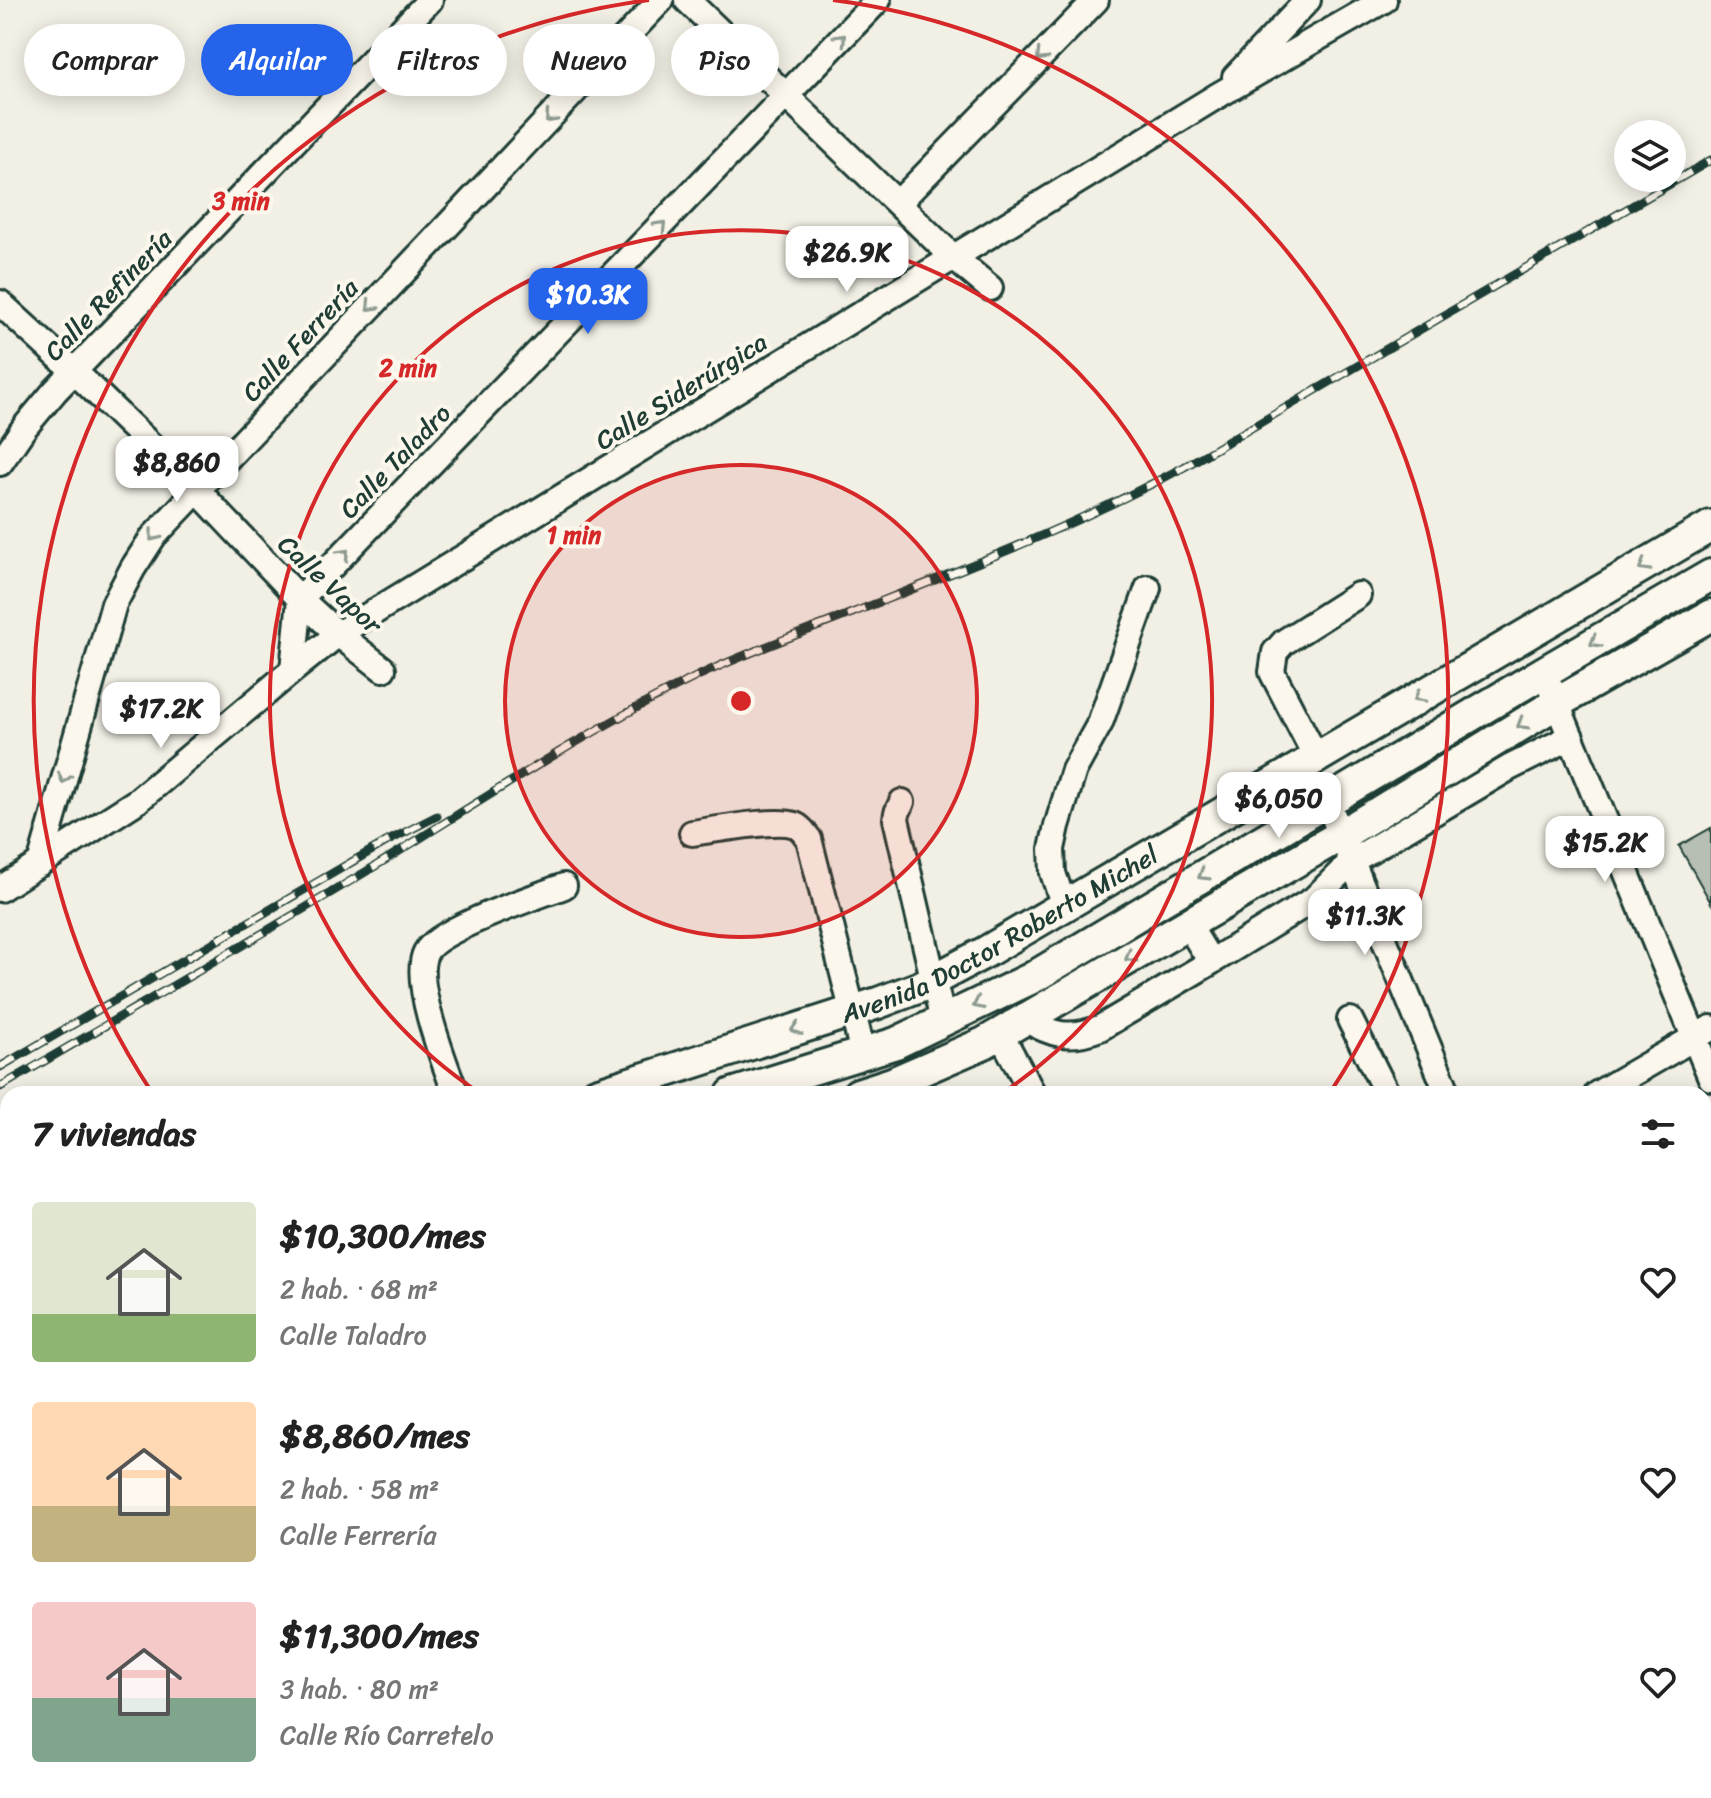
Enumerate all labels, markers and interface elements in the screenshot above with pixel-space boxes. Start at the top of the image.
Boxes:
chip: Comprar [24,24,185,96]
chip: Alquilar [201,24,353,96]
chip: Filtros [369,24,507,96]
chip: Nuevo [523,24,655,96]
chip: Piso [671,24,779,96]
one-way arrow [832,34,847,48]
one-way arrow [1036,47,1051,61]
one-way arrow [545,108,559,123]
map controls [1614,120,1686,192]
button: layers [1614,120,1686,192]
text: 3 min [211,180,270,222]
street label: Calle Refinería [32,217,184,372]
one-way arrow [652,221,666,235]
pin: $26.9K [782,226,912,294]
text: $26.9K [804,229,890,275]
street label: Calle Ferrería [230,266,371,413]
pin: $10.3K [523,268,653,336]
text: $10.3K [546,271,630,317]
one-way arrow [365,297,380,311]
street label: Calle Siderúrgica [586,319,776,463]
text: 2 min [378,347,437,389]
street label: Calle Taladro [327,392,463,530]
pin: $8,860 [112,436,242,504]
text: $8,860 [133,439,221,485]
text: 1 min [547,514,601,556]
street label: Calle Vapor [267,523,394,646]
one-way arrow [150,527,164,542]
one-way arrow [335,549,349,563]
one-way arrow [1638,556,1653,572]
one-way arrow [1589,633,1604,648]
pin: $17.2K [96,682,226,750]
text: $17.2K [120,685,202,731]
centre of rings [727,687,755,715]
one-way arrow [1413,687,1428,703]
one-way arrow [1516,714,1531,730]
one-way arrow [57,771,73,785]
pin: $6,050 [1214,772,1344,840]
text: $6,050 [1235,775,1323,821]
pin: $15.2K [1540,816,1670,884]
text: $15.2K [1563,819,1647,865]
street label: Avenida Doctor Roberto Michel [834,832,1168,1037]
one-way arrow [1197,866,1212,881]
pin: $11.3K [1300,889,1430,957]
text: $11.3K [1326,892,1404,938]
one-way arrow [1124,947,1139,963]
one-way arrow [971,994,986,1010]
one-way arrow [790,1020,804,1036]
text: 7 viviendas [32,1104,196,1164]
icon: filters [1636,1112,1680,1156]
text: $10,300/mes [280,1206,486,1266]
icon: home [96,1234,192,1330]
icon: heart [1636,1260,1680,1304]
text: 2 hab. · 68 m² [280,1266,438,1312]
text: Calle Taladro [280,1312,427,1358]
text: $8,860/mes [280,1406,470,1466]
icon: home [96,1434,192,1530]
icon: heart [1636,1460,1680,1504]
text: 2 hab. · 58 m² [280,1466,439,1512]
text: Calle Ferrería [280,1512,437,1558]
text: $11,300/mes [280,1606,479,1666]
icon: home [96,1634,192,1730]
icon: heart [1636,1660,1680,1704]
text: 3 hab. · 80 m² [280,1666,439,1712]
text: Calle Río Carretelo [280,1712,494,1758]

